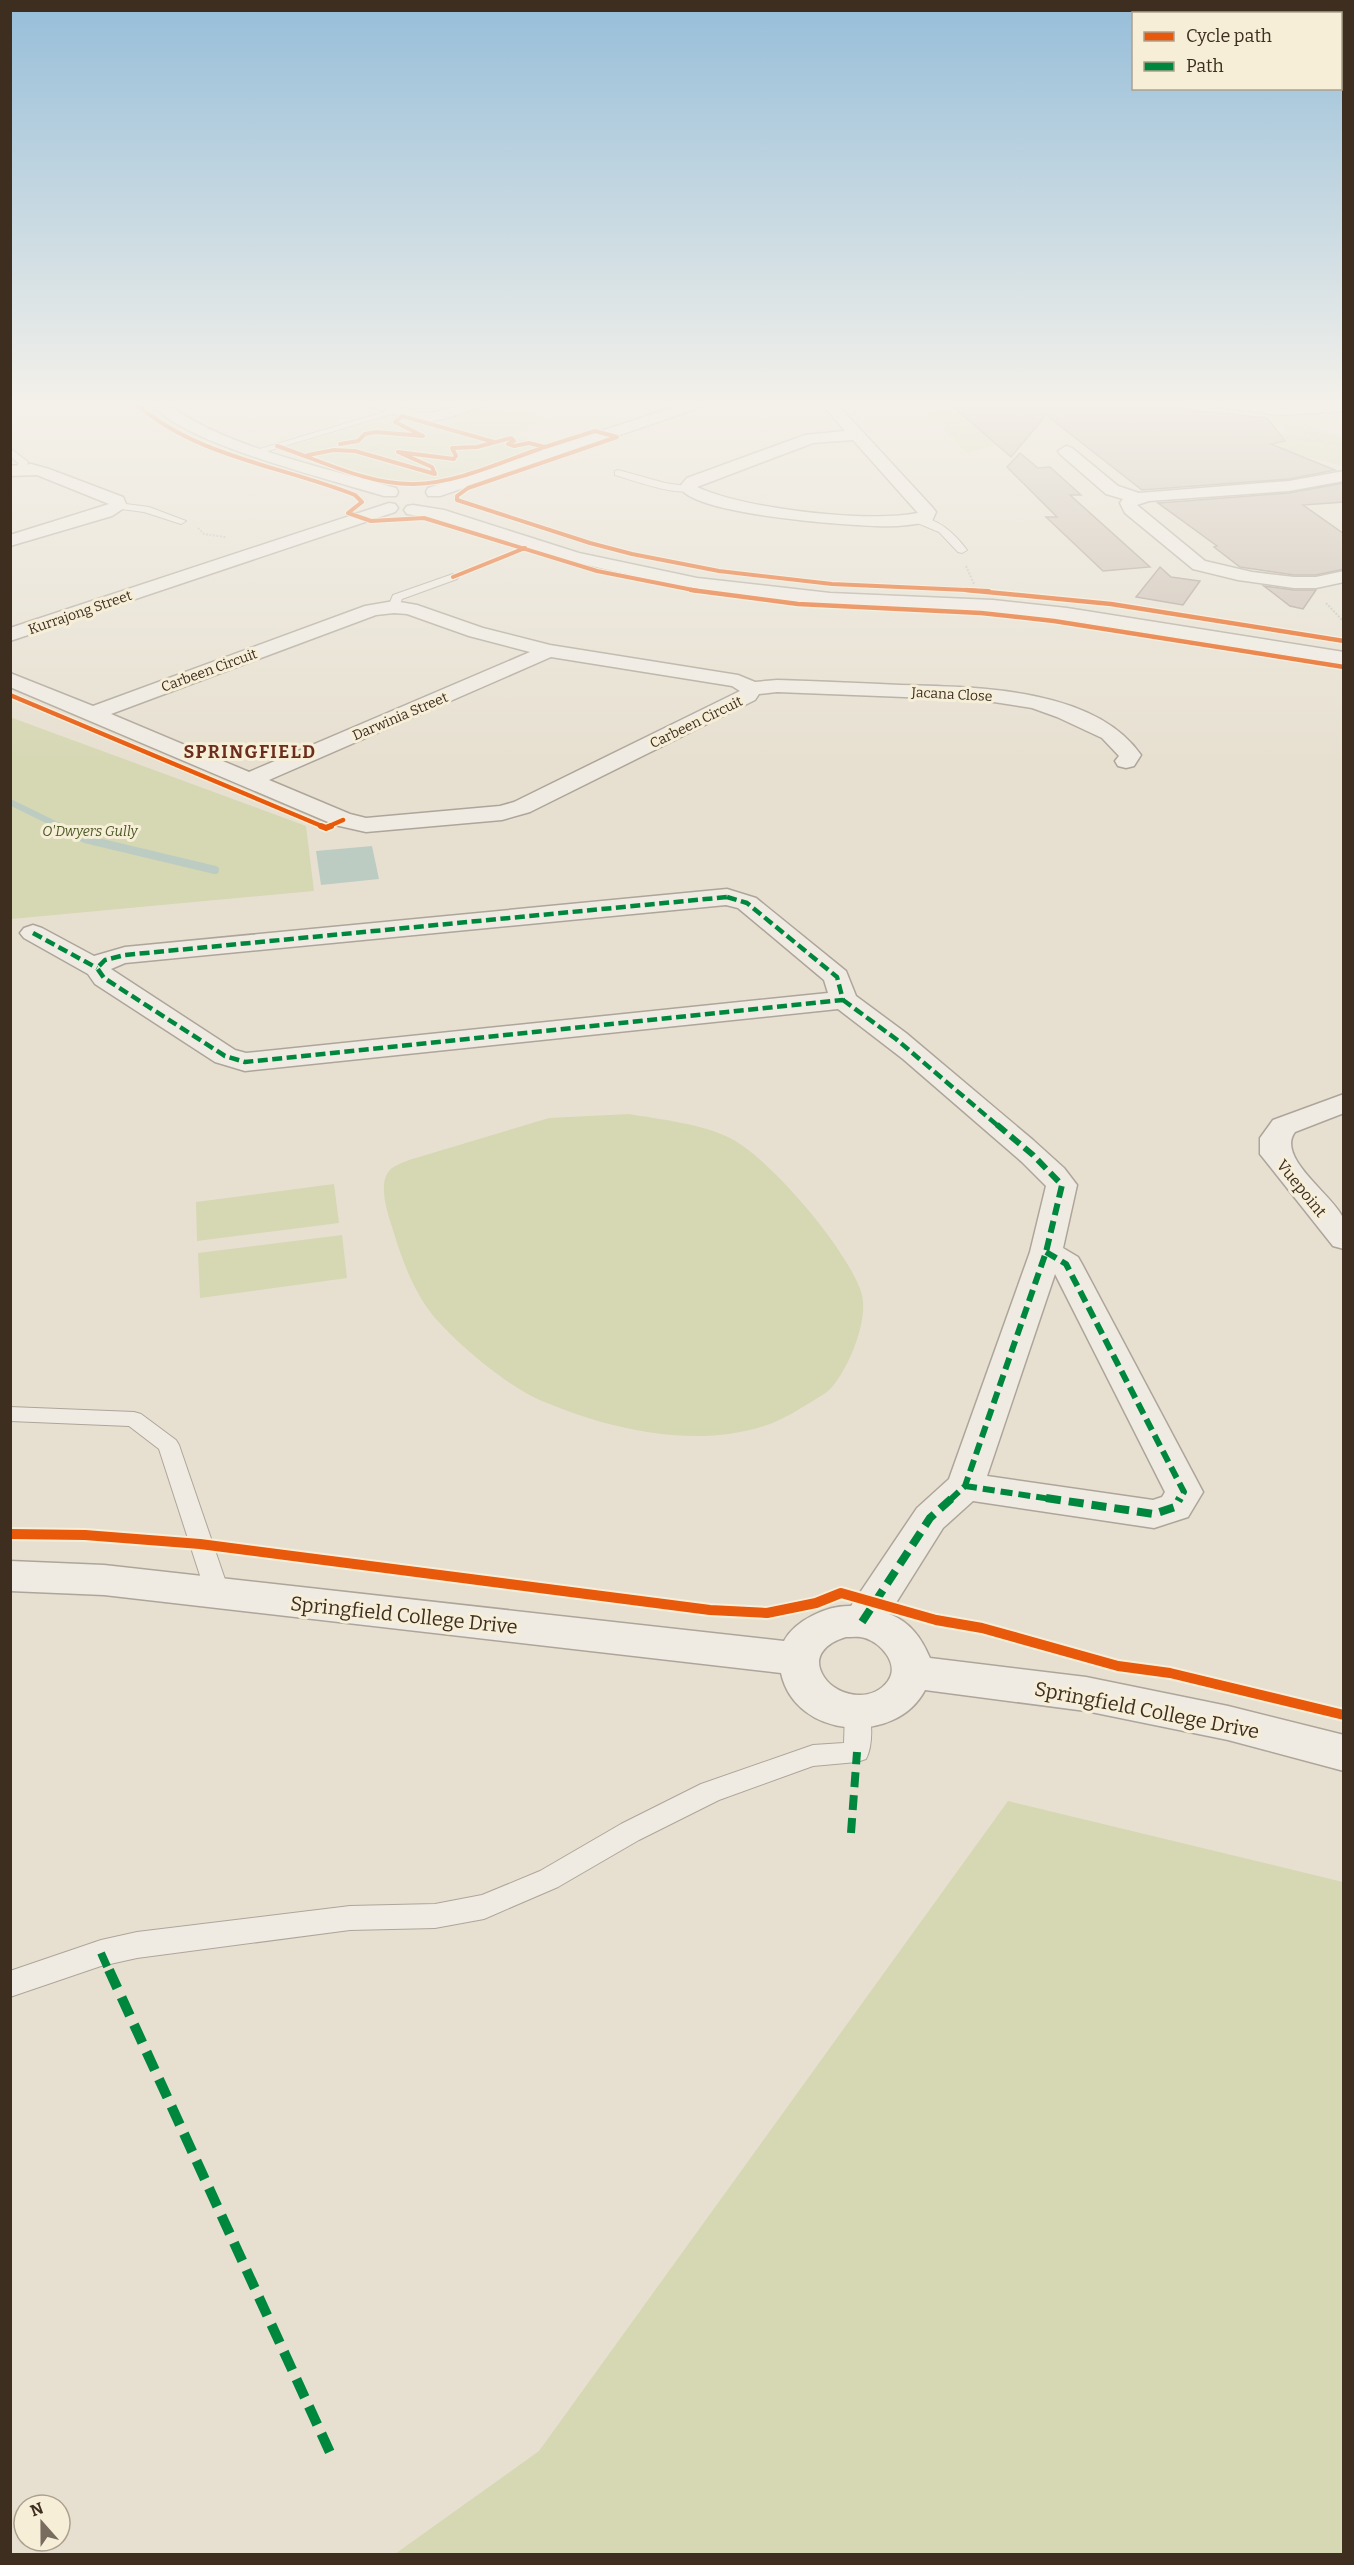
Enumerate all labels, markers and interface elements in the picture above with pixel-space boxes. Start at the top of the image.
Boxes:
legend [1132,12,1342,90]
text: Cycle path [1186,25,1272,47]
text: Path [1186,55,1224,77]
street label: Kurrajong Street [26,587,134,638]
street label: Carbeen Circuit [159,645,260,696]
street label: Jacana Close [910,684,993,705]
street label: Darwinia Street [350,689,450,744]
street label: Carbeen Circuit [647,693,745,752]
district label: SPRINGFIELD [183,741,317,763]
park label: O'Dwyers Gully [42,823,139,840]
street label: Vuepoint [1273,1156,1331,1221]
street label: Springfield College Drive [289,1591,519,1639]
street label: Springfield College Drive [1033,1676,1261,1744]
north arrow [12,2493,72,2553]
text: N [28,2498,46,2521]

